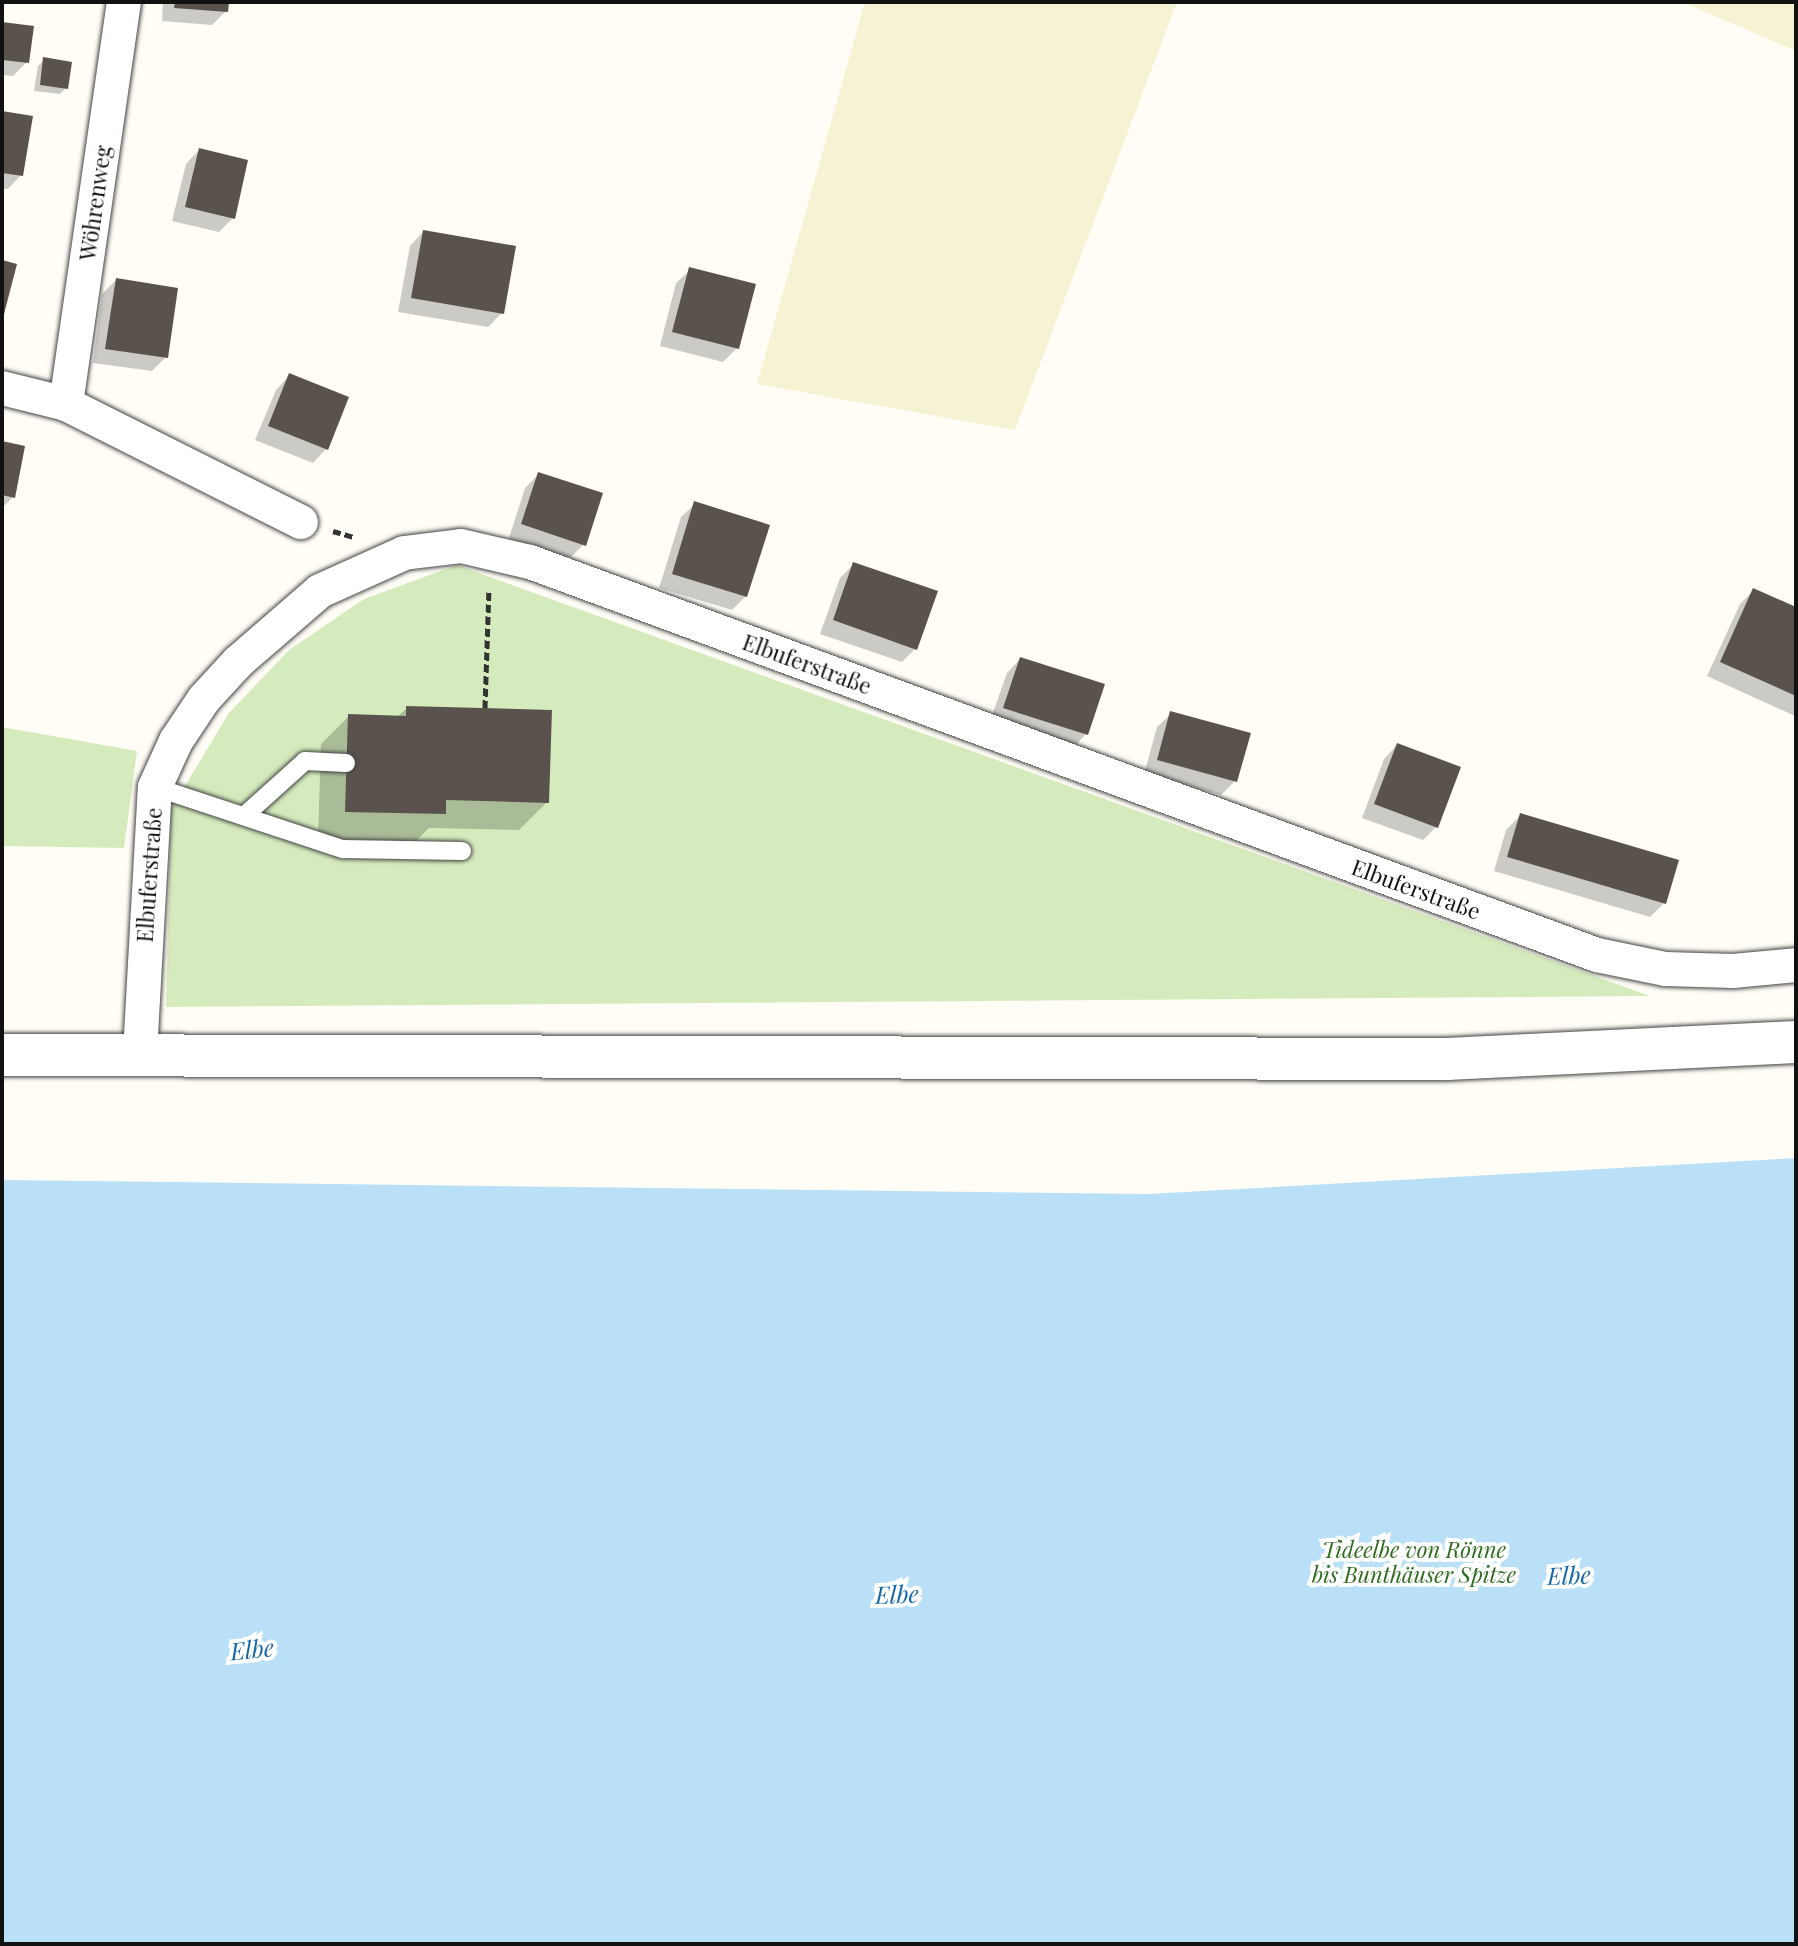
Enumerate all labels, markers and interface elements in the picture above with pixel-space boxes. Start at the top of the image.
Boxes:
street label: Wöhrenweg [74,144,116,262]
street label: Elbuferstraße [739,628,875,700]
street label: Elbuferstraße [131,807,167,943]
street label: Elbuferstraße [1348,853,1484,925]
park label: Tideelbe von Rönne bis Bunthäuser Spitze [1312,1536,1516,1588]
water label: Elbe [1547,1560,1591,1590]
water label: Elbe [875,1579,919,1609]
water label: Elbe [229,1632,275,1666]

